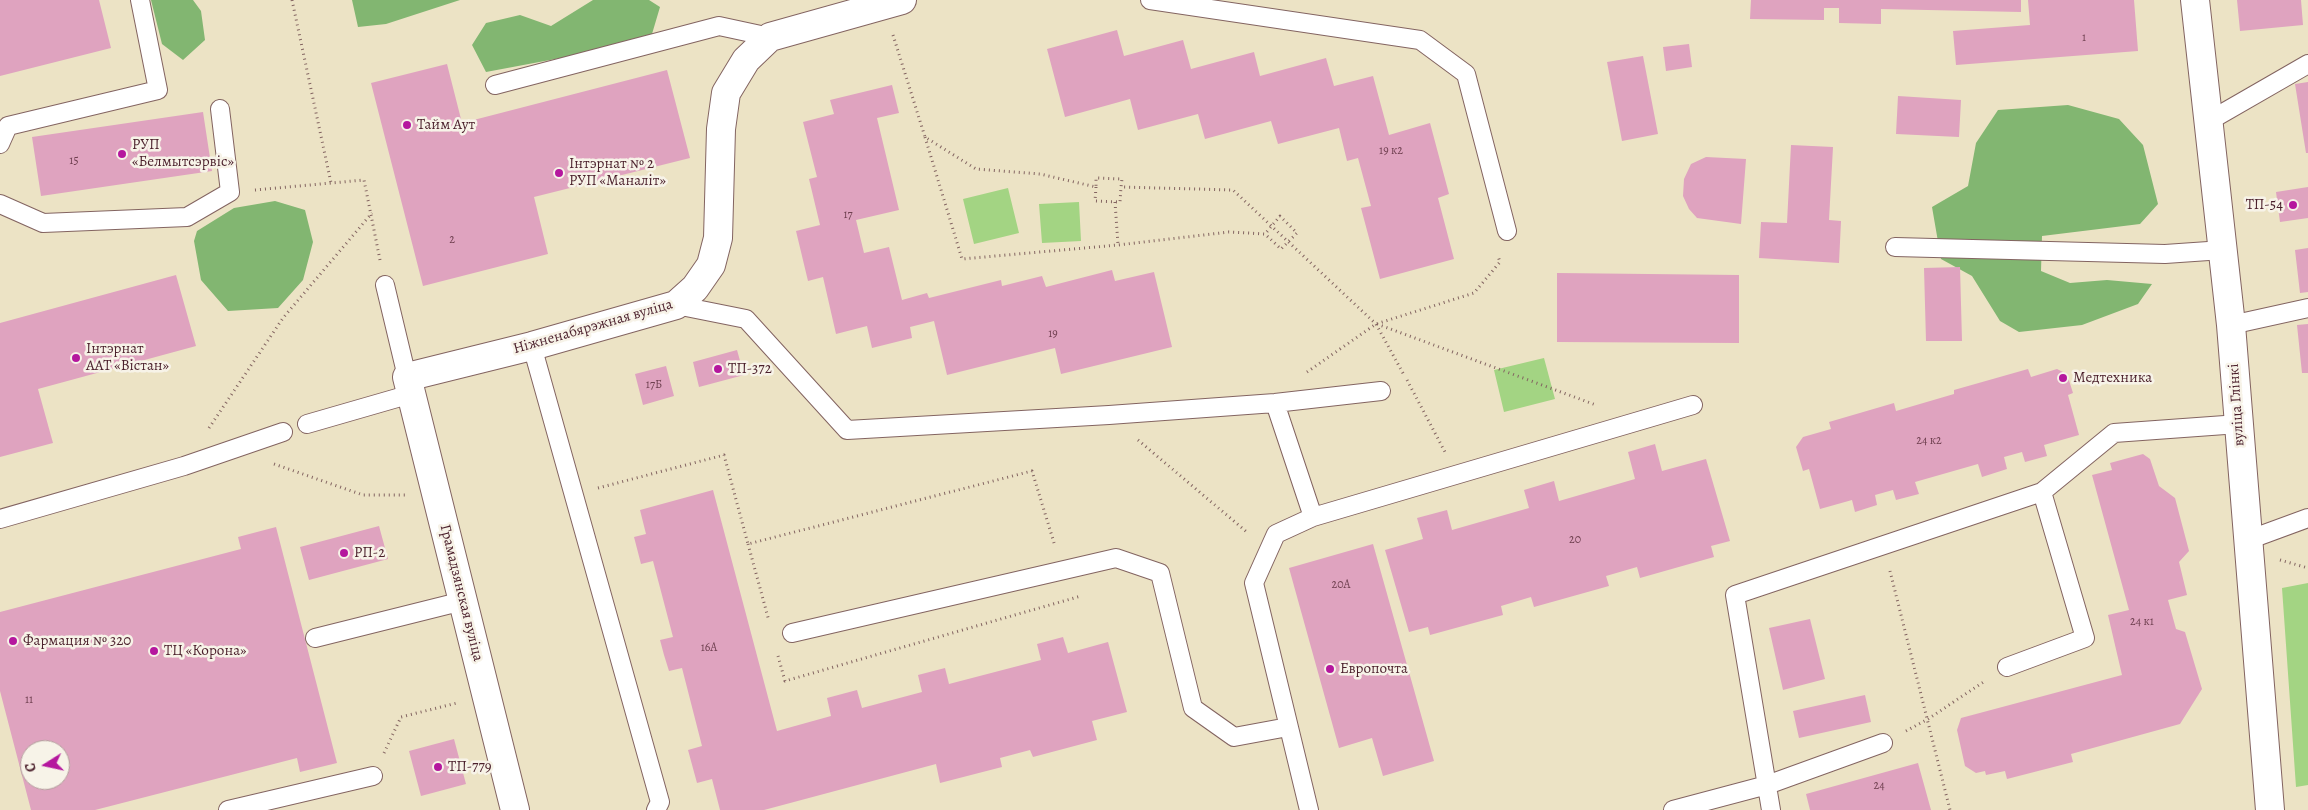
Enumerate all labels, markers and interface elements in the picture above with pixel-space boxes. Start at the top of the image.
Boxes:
house number: 1 [2082,31,2086,45]
place label: Тайм Аут [417,116,475,134]
marker: Тайм Аут [401,119,413,131]
place label: РУП «Белмытсэрвіс» [132,136,234,171]
house number: 19 к2 [1379,144,1403,158]
marker: РУП «Белмытсэрвіс» [116,148,128,160]
house number: 15 [69,154,79,168]
place label: Інтэрнат № 2 РУП «Маналіт» [569,155,666,190]
marker: Інтэрнат № 2 РУП «Маналіт» [553,167,565,179]
place label: ТП-54 [2246,196,2283,214]
marker: ТП-54 [2287,199,2299,211]
house number: 17 [843,208,853,222]
house number: 2 [449,233,455,247]
street label: Ніжненабярэжная вуліца [511,296,675,358]
house number: 19 [1048,327,1058,341]
place label: Інтэрнат ААТ «Вістан» [86,340,169,375]
marker: Інтэрнат ААТ «Вістан» [70,352,82,364]
place label: ТП-372 [728,360,772,378]
marker: ТП-372 [712,363,724,375]
street label: вуліца Глінкі [2225,363,2249,447]
place label: Медтехника [2073,369,2152,387]
marker: Медтехника [2057,372,2069,384]
house number: 17Б [646,378,662,392]
house number: 24 к2 [1916,434,1942,448]
street label: Грамадзянская вуліца [435,523,487,663]
house number: 20 [1569,533,1581,547]
place label: РП-2 [354,544,385,562]
marker: РП-2 [338,547,350,559]
house number: 20А [1331,578,1351,592]
house number: 24 к1 [2130,615,2154,629]
place label: Фармация № 320 [23,632,131,650]
marker: Фармация № 320 [7,635,19,647]
house number: 16А [701,641,717,655]
place label: ТЦ «Корона» [164,642,246,660]
marker: ТЦ «Корона» [148,645,160,657]
place label: Европочта [1340,660,1408,678]
marker: Европочта [1324,663,1336,675]
house number: 11 [25,693,33,707]
north arrow [20,740,70,790]
place label: ТП-779 [448,758,492,776]
marker: ТП-779 [432,761,444,773]
text: С [21,762,41,773]
house number: 24 [1873,779,1885,793]

